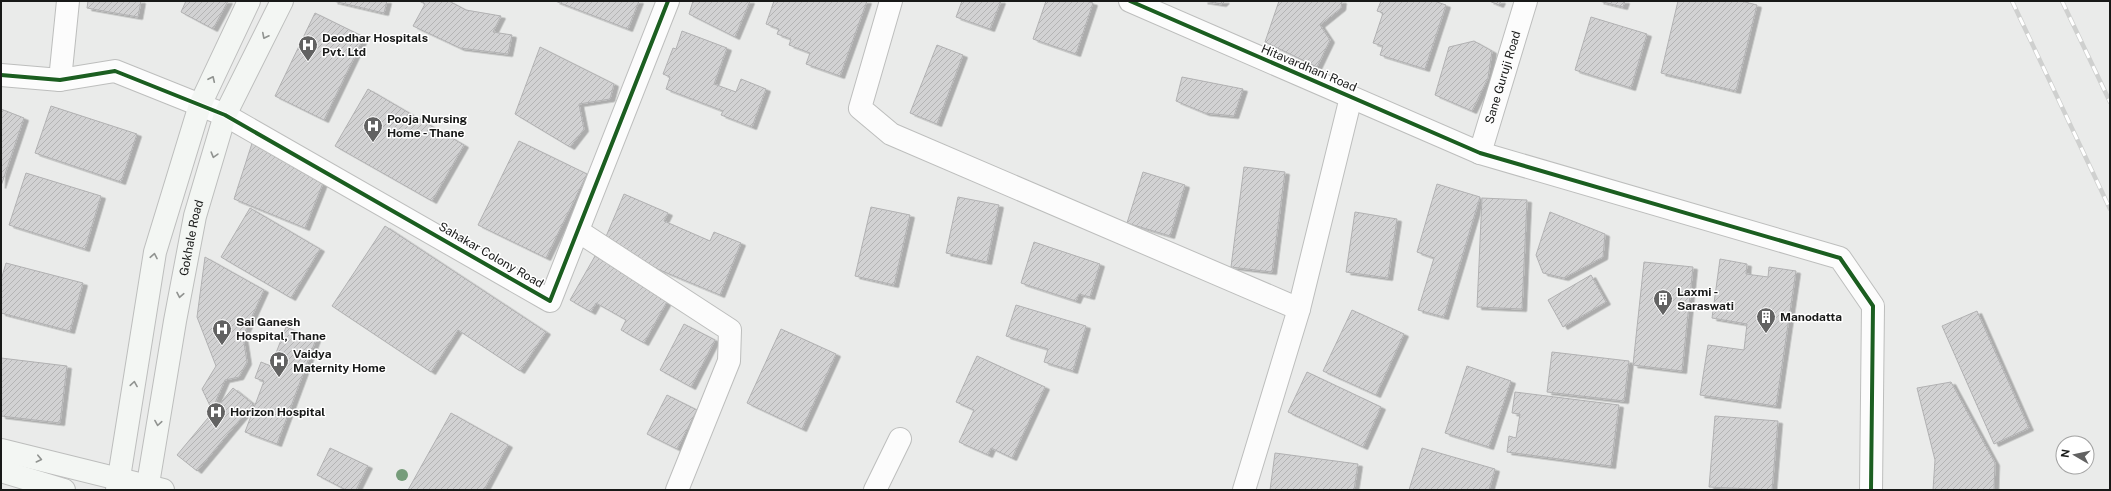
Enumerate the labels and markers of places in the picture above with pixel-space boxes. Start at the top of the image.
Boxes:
place label: Deodhar Hospitals Pvt. Ltd [322,31,428,59]
hospital icon: Deodhar Hospitals Pvt. Ltd [297,34,319,62]
place label: Pooja Nursing Home - Thane [387,112,468,140]
hospital icon: Pooja Nursing Home - Thane [362,115,384,143]
place label: Laxmi - Saraswati [1677,285,1734,313]
building icon: Laxmi - Saraswati [1652,288,1674,316]
building icon: Manodatta [1755,306,1777,334]
place label: Manodatta [1780,310,1842,324]
place label: Sai Ganesh Hospital, Thane [236,315,326,343]
hospital icon: Sai Ganesh Hospital, Thane [211,318,233,346]
place label: Vaidya Maternity Home [293,347,386,375]
hospital icon: Vaidya Maternity Home [268,350,290,378]
hospital icon: Horizon Hospital [205,401,227,429]
place label: Horizon Hospital [230,405,325,419]

